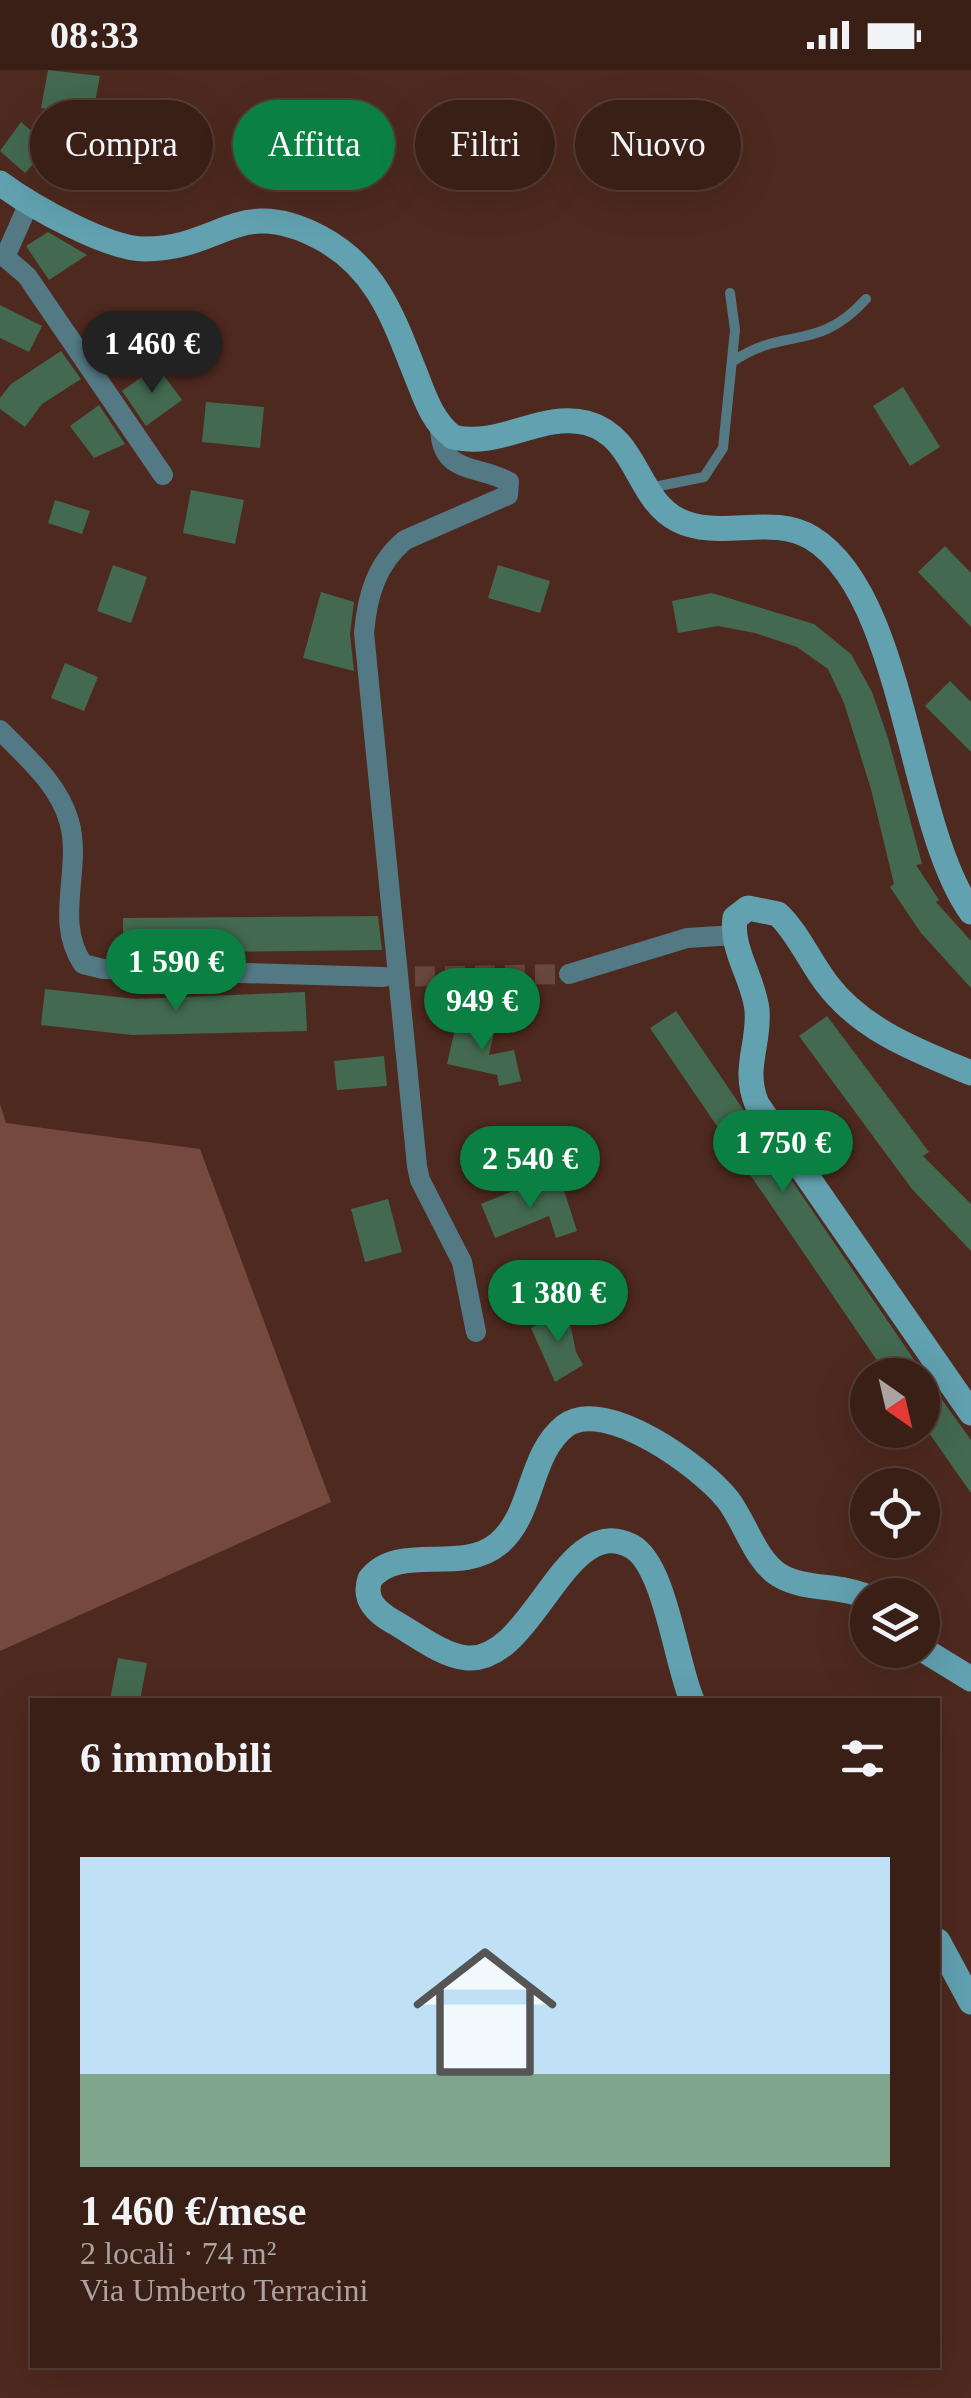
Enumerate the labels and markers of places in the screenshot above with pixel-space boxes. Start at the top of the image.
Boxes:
pin: 1 460 € [60,311,244,396]
pin: 1 590 € [84,929,268,1014]
pin: 949 € [412,968,552,1053]
pin: 1 750 € [691,1110,875,1195]
pin: 2 540 € [438,1126,622,1211]
pin: 1 380 € [466,1260,650,1345]

